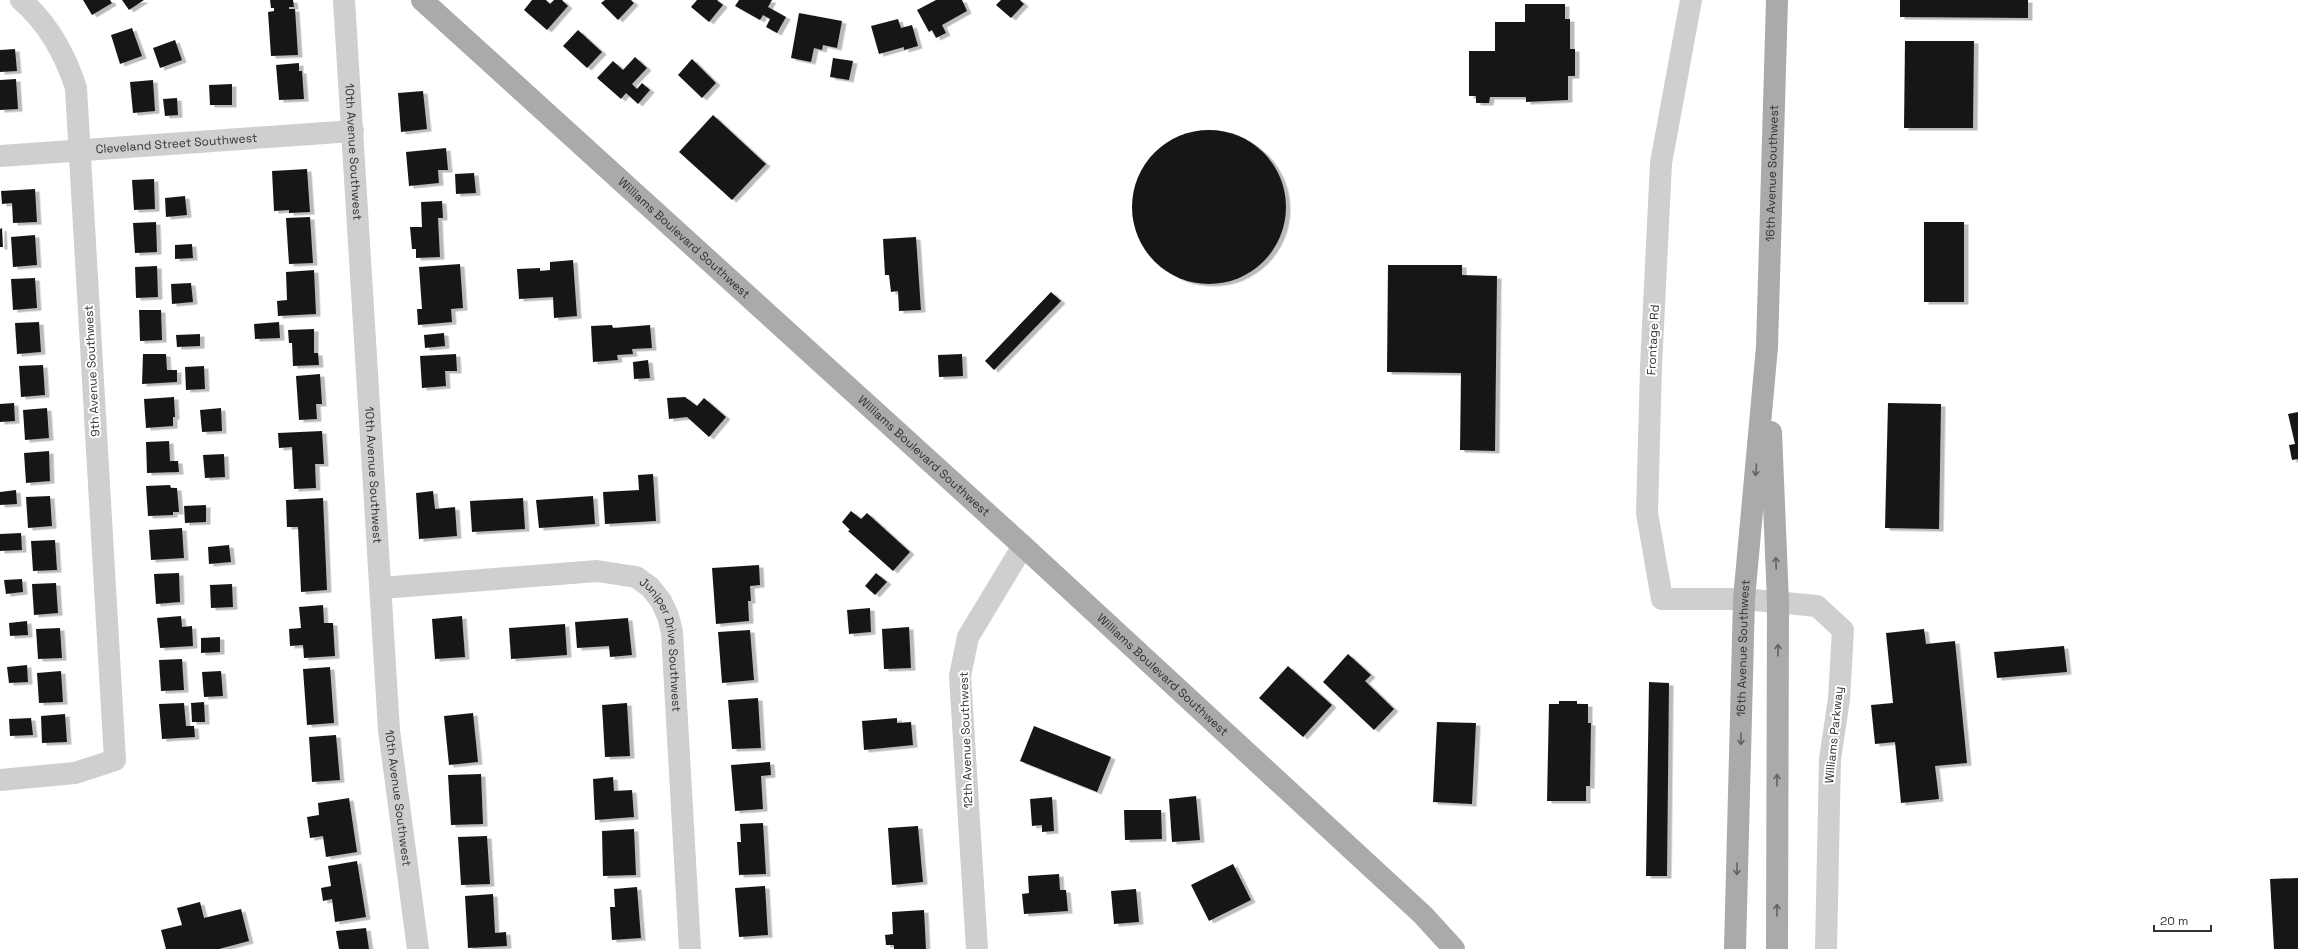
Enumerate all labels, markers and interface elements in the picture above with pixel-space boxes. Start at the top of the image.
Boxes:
street label: 10th Avenue Southwest [341,83,366,221]
street label: 16th Avenue Southwest [1762,105,1782,242]
street label: Cleveland Street Southwest [95,130,258,157]
street label: Williams Boulevard Southwest [615,174,753,302]
street label: Frontage Rd [1643,304,1663,376]
street label: 9th Avenue Southwest [81,305,103,437]
street label: Williams Boulevard Southwest [854,392,993,520]
street label: 10th Avenue Southwest [361,406,385,544]
one-way arrow [1752,463,1760,476]
one-way arrow [1772,557,1780,570]
street label: Juniper Drive Southwest [636,574,685,712]
street label: 16th Avenue Southwest [1733,579,1754,717]
street label: Williams Boulevard Southwest [1094,610,1232,739]
one-way arrow [1774,644,1782,657]
street label: 12th Avenue Southwest [956,671,976,809]
street label: Williams Parkway [1821,686,1847,784]
street label: 10th Avenue Southwest [381,729,415,867]
one-way arrow [1737,732,1745,745]
one-way arrow [1773,774,1781,787]
one-way arrow [1734,862,1741,875]
one-way arrow [1773,904,1781,917]
scale bar [2154,907,2211,933]
text: 20 m [2160,913,2188,929]

